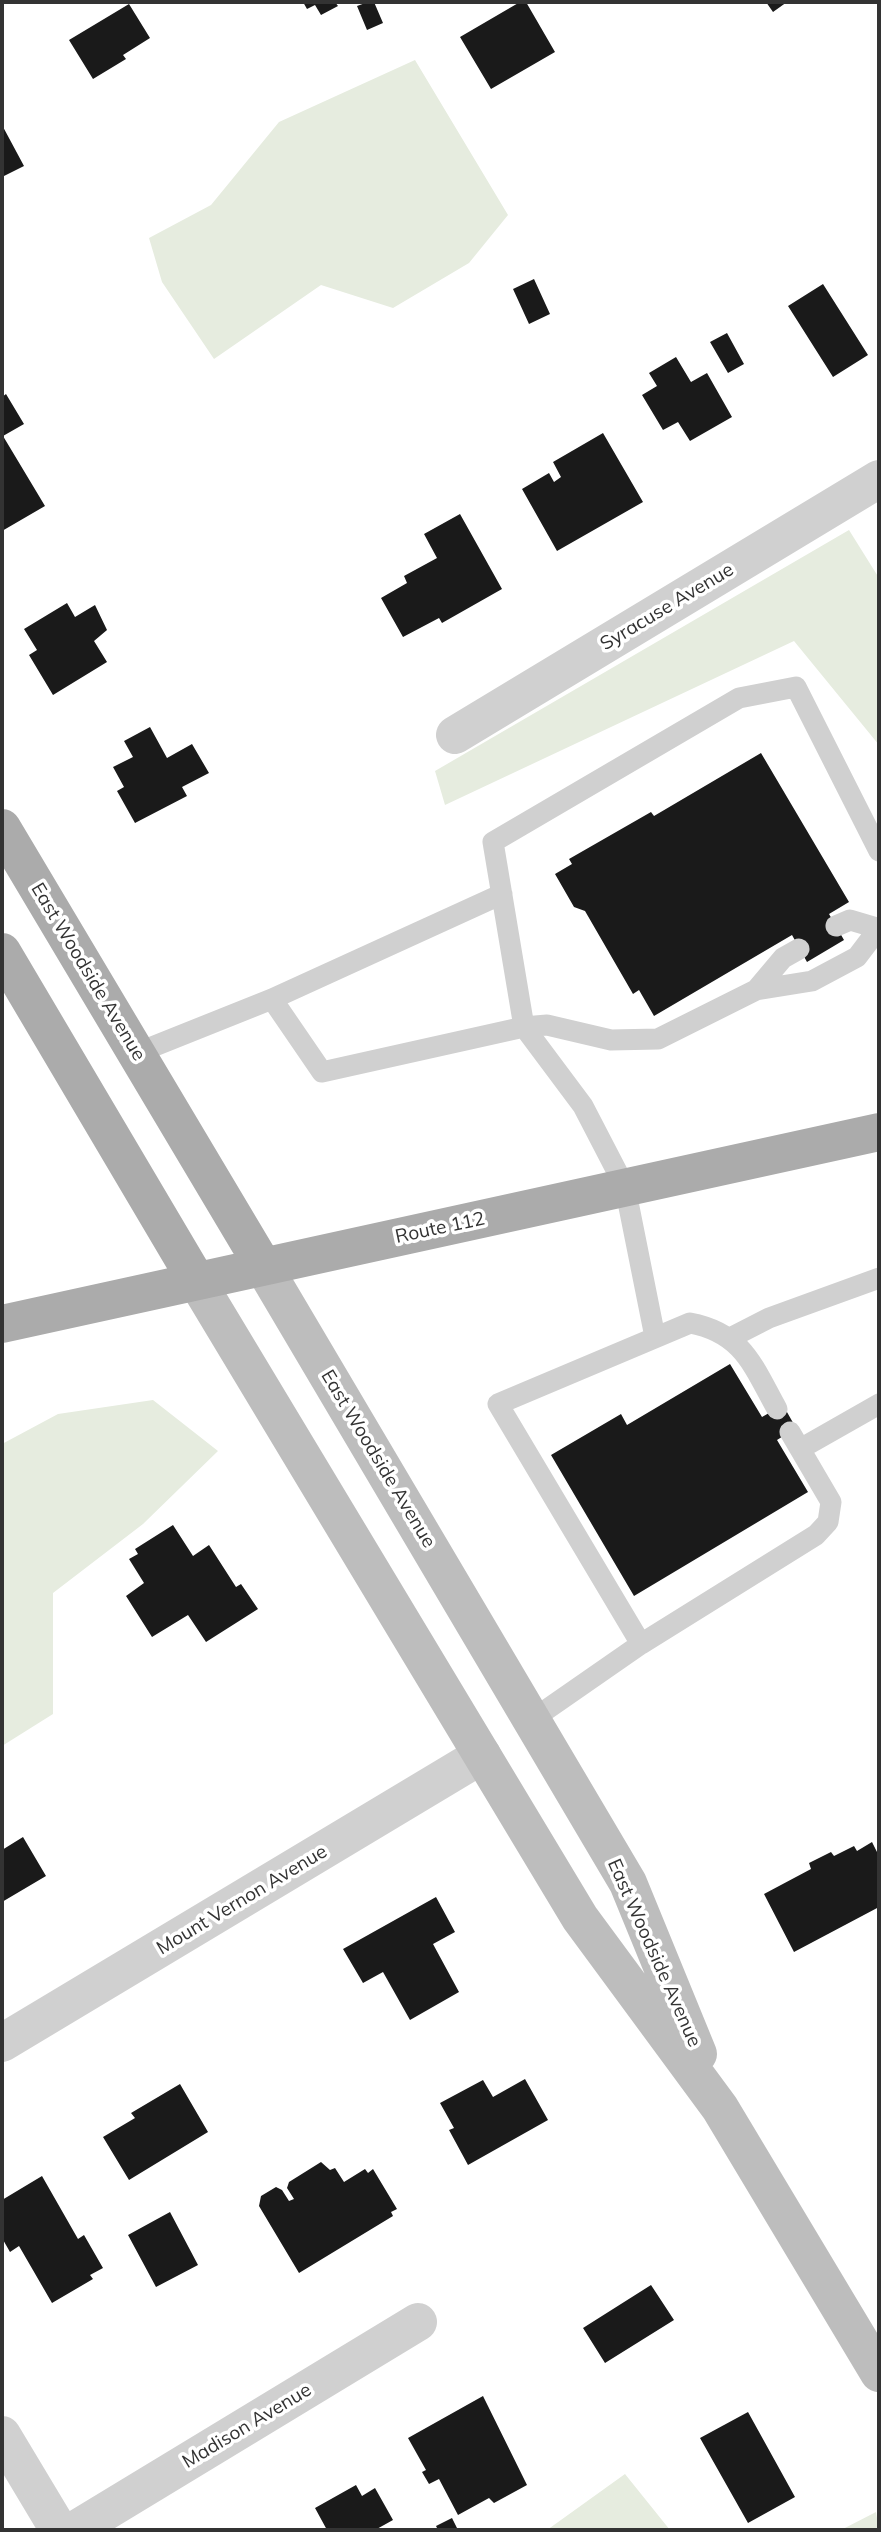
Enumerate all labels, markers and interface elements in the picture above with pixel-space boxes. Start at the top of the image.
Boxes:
street label: Syracuse Avenue [596,558,738,656]
street label: East Woodside Avenue [26,879,150,1065]
street label: Route 112 [393,1207,487,1249]
street label: East Woodside Avenue [316,1366,440,1552]
street label: Mount Vernon Avenue [153,1840,331,1960]
street label: East Woodside Avenue [602,1856,706,2050]
street label: Madison Avenue [178,2379,316,2473]

